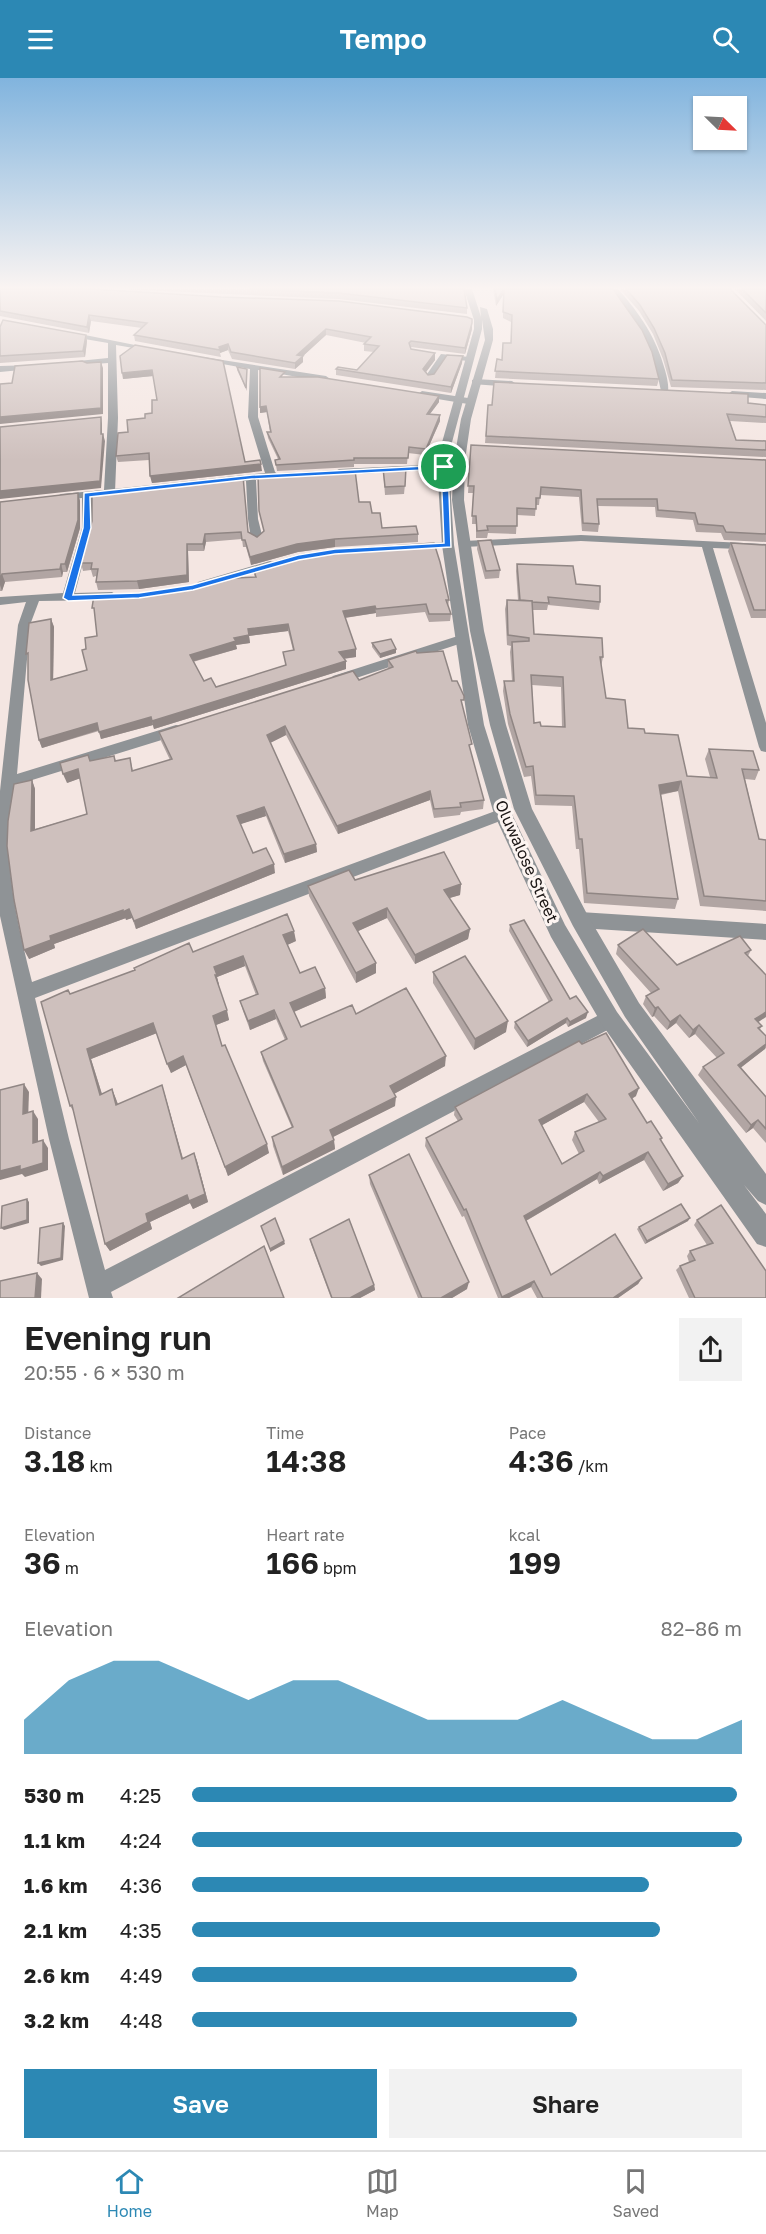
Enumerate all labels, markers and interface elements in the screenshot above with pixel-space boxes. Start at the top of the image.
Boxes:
icon: menu [24,23,57,56]
text: Tempo [339,23,427,55]
icon: search [709,23,742,56]
north arrow [693,96,747,150]
map controls [693,96,747,150]
pin [418,441,469,492]
icon: arrive [427,450,460,483]
street label: Oluwalose Street [491,797,563,925]
text: Evening run [24,1318,212,1357]
button: share [679,1318,742,1381]
text: 20:55 · 6 × 530 m [24,1360,185,1384]
text: Distance [24,1423,91,1443]
text: Time [266,1423,304,1443]
text: Pace [509,1423,546,1443]
text: 3.18 [24,1443,85,1479]
text: 14:38 [266,1443,347,1479]
text: 4:36 [509,1443,574,1479]
text: km [85,1456,113,1476]
text: /km [574,1456,609,1476]
text: Elevation [24,1525,95,1545]
text: Heart rate [266,1525,344,1545]
text: kcal [509,1525,540,1545]
text: 36 [24,1545,61,1581]
text: 166 [266,1545,319,1581]
text: 199 [509,1545,561,1581]
text: m [61,1558,79,1578]
text: bpm [319,1558,357,1578]
text: Elevation [24,1616,113,1640]
text: 82–86 m [661,1616,742,1640]
text: 530 m [24,1783,84,1807]
text: 4:25 [120,1783,161,1807]
text: 1.1 km [24,1828,85,1852]
text: 4:24 [120,1828,162,1852]
text: 1.6 km [24,1873,88,1897]
text: 4:36 [120,1873,162,1897]
text: 2.1 km [24,1918,87,1942]
text: 4:35 [120,1918,162,1942]
text: 2.6 km [24,1963,89,1987]
text: 4:49 [120,1963,163,1987]
text: 3.2 km [24,2008,89,2032]
text: 4:48 [120,2008,163,2032]
button: Save [24,2069,377,2138]
button: Share [389,2069,742,2138]
tab: Home [107,2165,152,2221]
tab: Map [366,2165,399,2221]
tab: Saved [612,2165,659,2221]

